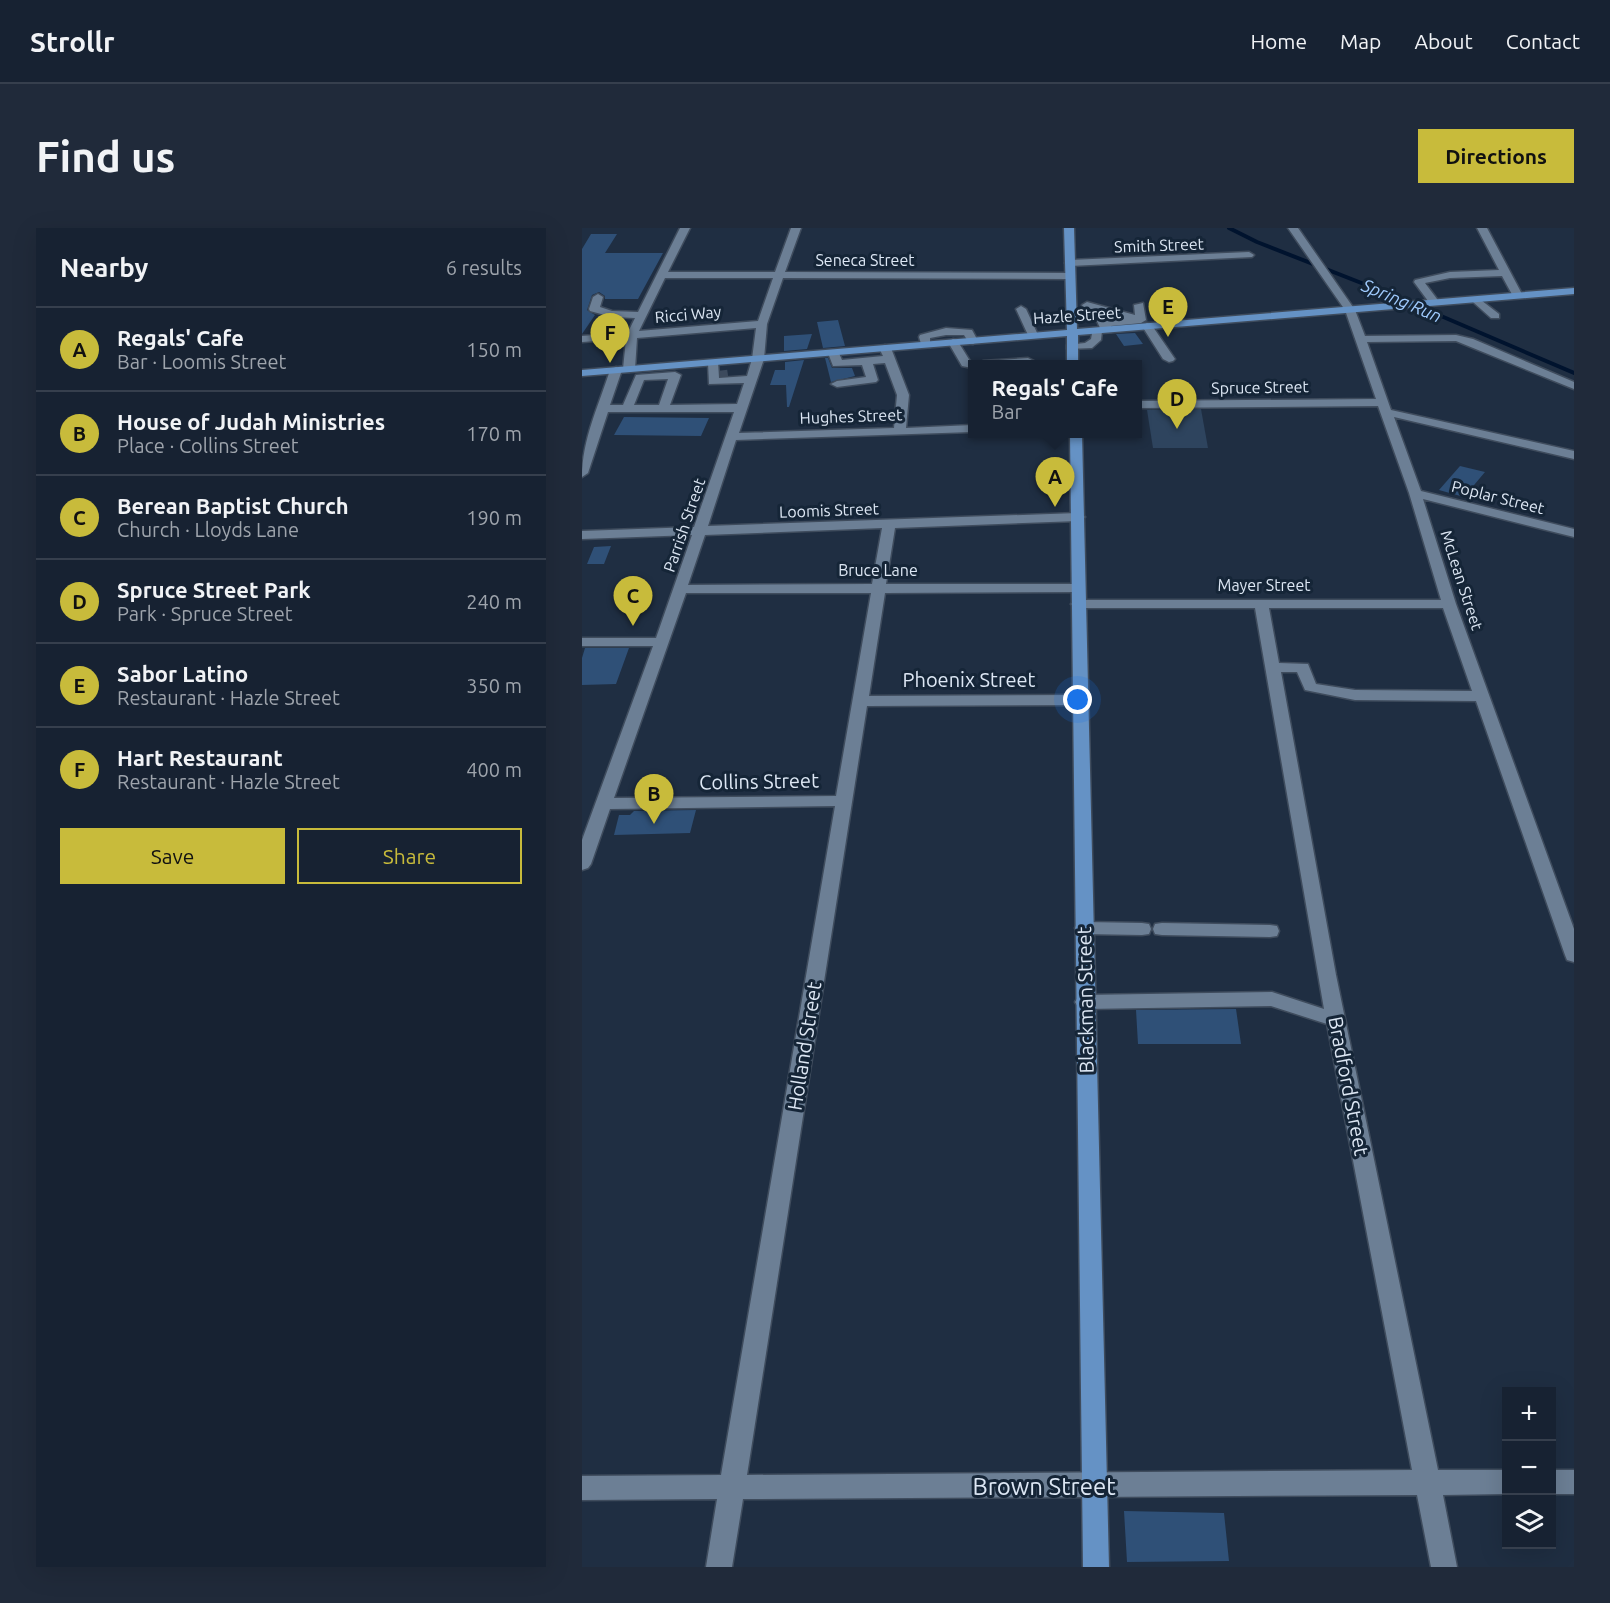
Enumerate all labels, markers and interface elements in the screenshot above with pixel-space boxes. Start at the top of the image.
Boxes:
text: Strollr [30,26,115,57]
text: Home [1250,29,1307,53]
text: Map [1340,29,1381,53]
text: About [1414,29,1473,53]
text: Contact [1506,29,1580,53]
button: Directions [1418,129,1574,183]
text: Find us [36,133,175,180]
street label: Smith Street [1114,234,1205,256]
street label: Seneca Street [815,251,915,269]
text: Nearby [60,253,148,282]
text: 6 results [446,256,522,279]
water label: Spring Run [1358,274,1445,326]
pin: E [1148,288,1188,337]
street label: Ricci Way [654,302,722,326]
street label: Hazle Street [1032,303,1122,327]
pin: F [591,314,630,363]
text: Regals' Cafe [117,325,244,350]
text: A [72,338,87,361]
text: 150 m [466,338,522,361]
text: Bar · Loomis Street [117,350,286,373]
popup [968,360,1142,438]
text: Regals' Cafe [992,375,1118,400]
street label: Spruce Street [1211,377,1310,397]
pin: D [1158,380,1196,429]
text: Bar [992,400,1022,423]
street label: Hughes Street [799,405,903,427]
text: House of Judah Ministries [117,409,385,434]
text: B [73,422,86,445]
text: 170 m [466,422,522,445]
text: Place · Collins Street [117,434,299,457]
pin: A [1036,458,1074,507]
street label: Parrish Street [660,475,709,574]
street label: Poplar Street [1450,477,1547,517]
text: Berean Baptist Church [117,493,349,518]
street label: Loomis Street [779,499,880,521]
text: C [73,506,86,529]
text: 190 m [466,506,522,529]
text: Church · Lloyds Lane [117,518,299,541]
street label: McLean Street [1437,528,1487,633]
street label: Bruce Lane [838,561,918,579]
pin: C [614,576,652,626]
street label: Mayer Street [1217,576,1311,594]
text: Spruce Street Park [117,577,311,602]
text: D [72,590,87,613]
text: 240 m [466,590,522,613]
text: Park · Spruce Street [117,602,293,625]
text: Sabor Latino [117,661,248,686]
street label: Phoenix Street [903,668,1036,691]
text: E [74,674,85,697]
text: 350 m [466,674,522,697]
your location [1063,685,1092,714]
text: Restaurant · Hazle Street [117,686,340,709]
text: Hart Restaurant [117,745,283,770]
text: F [74,758,85,781]
text: 400 m [466,758,522,781]
street label: Collins Street [699,768,819,794]
text: Restaurant · Hazle Street [117,770,340,793]
pin: B [634,774,674,824]
button: Save [60,828,285,884]
button: Share [297,828,522,884]
street label: Blackman Street [1072,926,1098,1074]
street label: Holland Street [782,980,826,1112]
street label: Bradford Street [1324,1014,1374,1158]
map controls [1502,1387,1556,1549]
button: + [1502,1387,1556,1441]
button: − [1502,1441,1556,1495]
street label: Brown Street [972,1473,1116,1500]
button: layers [1502,1495,1556,1549]

